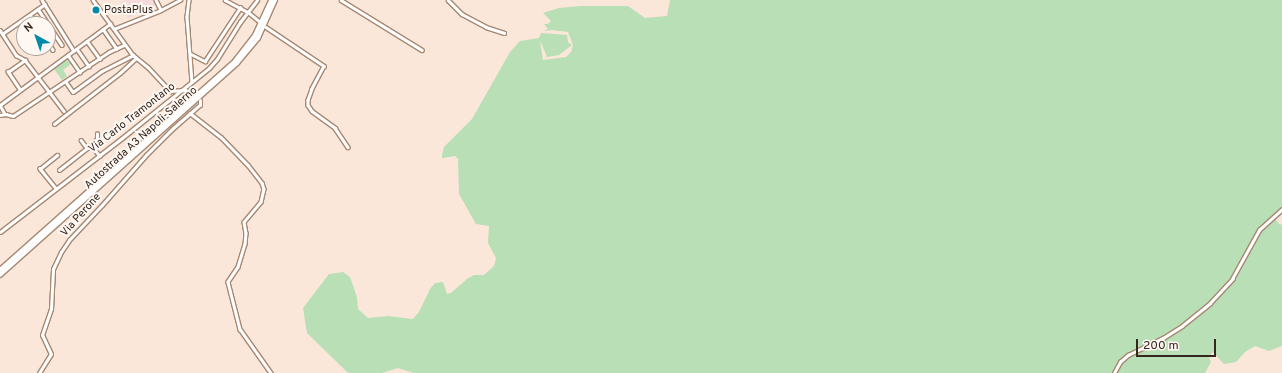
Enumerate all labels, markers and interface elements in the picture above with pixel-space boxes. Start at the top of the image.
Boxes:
place label: PostaPlus [104,3,153,17]
marker: PostaPlus [91,5,101,15]
north arrow [16,16,56,56]
text: N [21,20,36,35]
street label: Via Carlo Tramontano [86,80,178,156]
street label: Autostrada A3 Napoli-Salerno [82,84,200,192]
street label: Via Perone [58,191,104,239]
scale bar [1138,331,1218,357]
text: 200 m [1143,338,1179,354]

